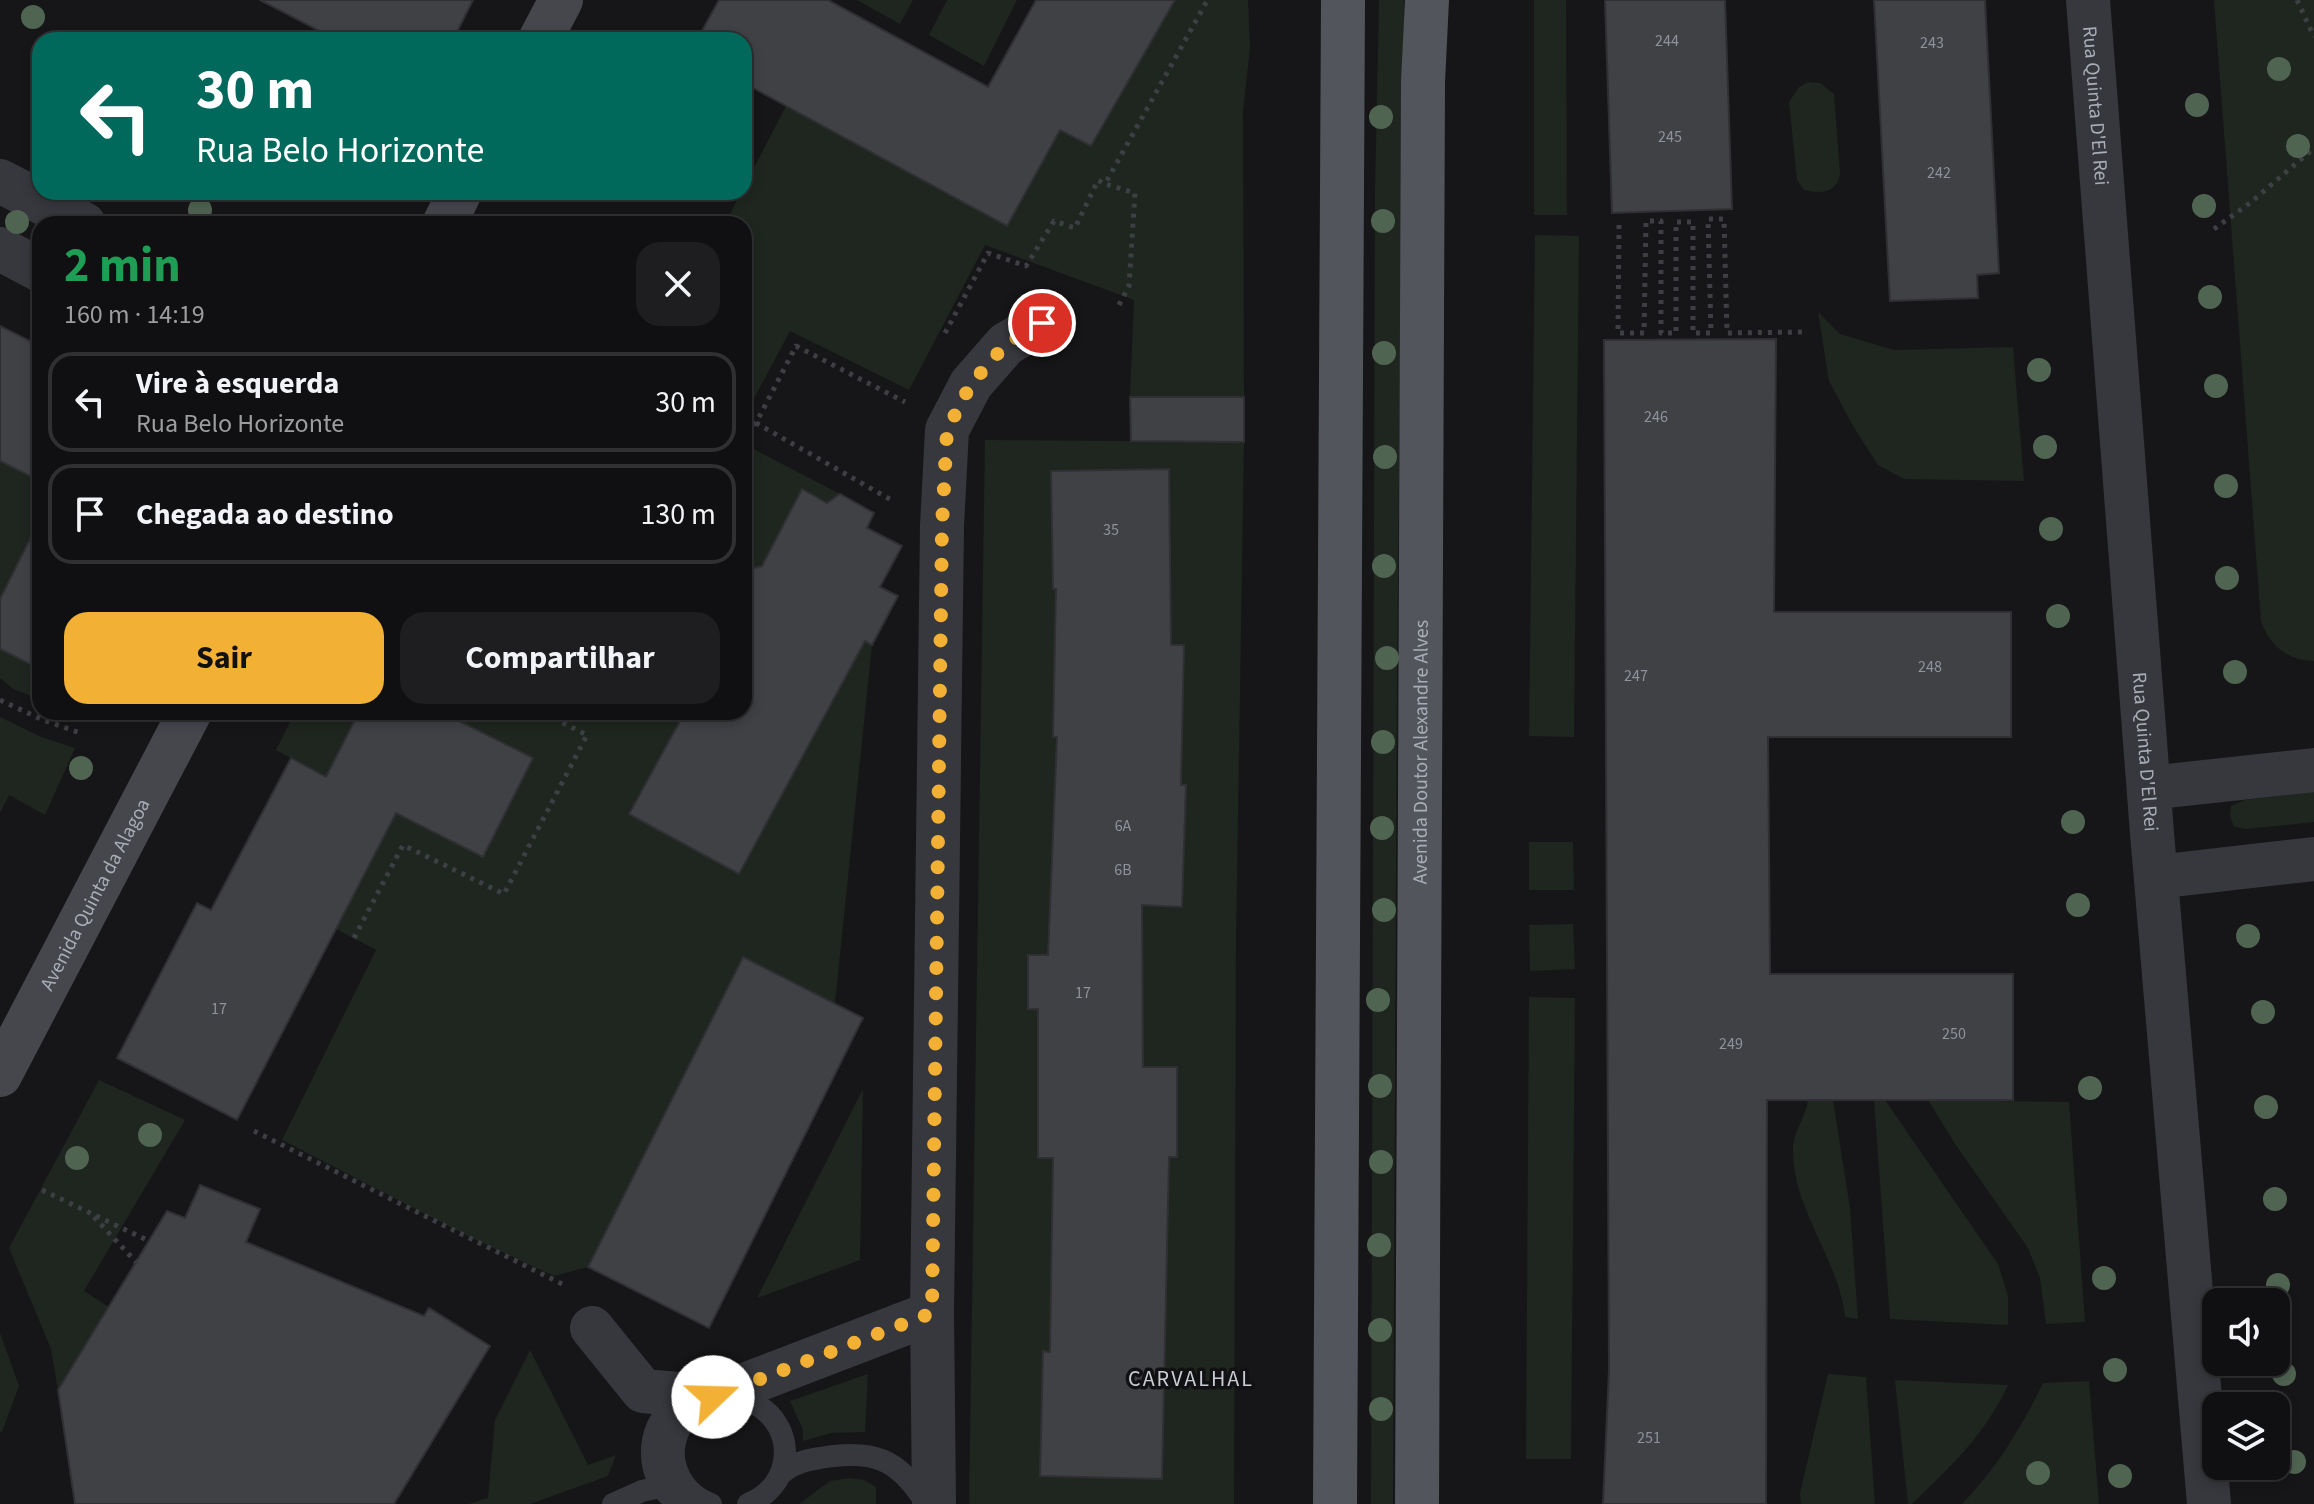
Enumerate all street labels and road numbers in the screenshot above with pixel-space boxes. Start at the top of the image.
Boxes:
street label: Rua Quinta D'El Rei [2075,25,2115,187]
street label: Avenida Doutor Alexandre Alves [1407,620,1436,884]
street label: Rua Quinta D'El Rei [2125,671,2165,833]
street label: Avenida Quinta da Alagoa [34,794,157,996]

